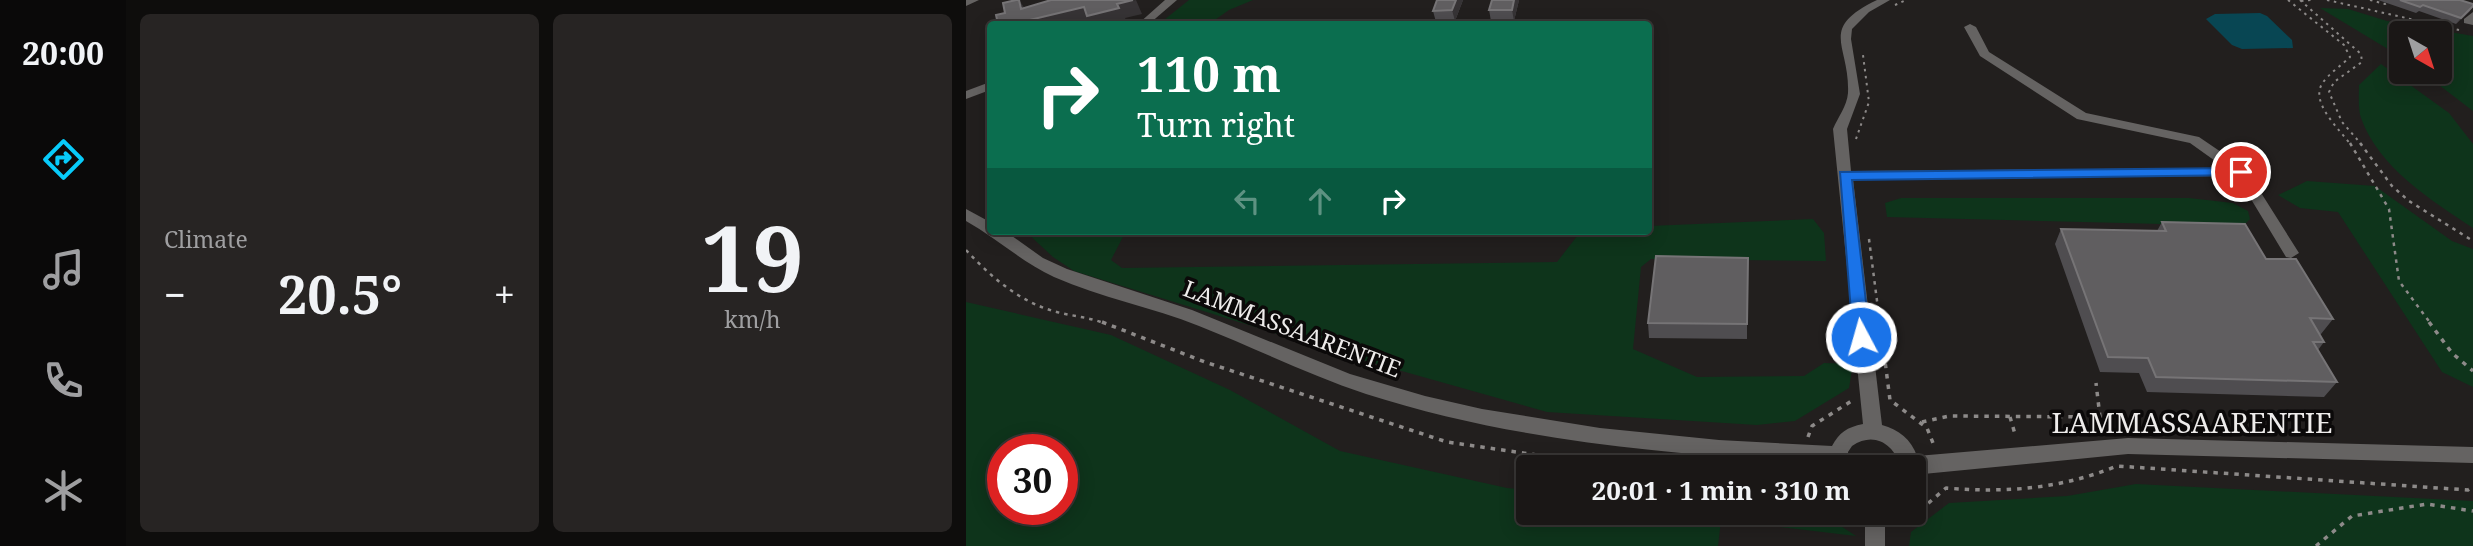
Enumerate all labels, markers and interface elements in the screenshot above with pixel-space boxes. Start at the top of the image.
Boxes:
north arrow [2389,21,2452,84]
map controls [2389,21,2452,84]
text: 20:00 [22,31,104,74]
text: 110 m [1137,40,1281,106]
icon: right [1022,49,1113,140]
text: Turn right [1137,103,1295,146]
icon: directions [39,135,88,184]
pin [2211,142,2271,202]
icon: arrive [2222,153,2260,191]
icon: left [1228,182,1266,220]
icon: ahead [1301,182,1339,220]
icon: right [1374,182,1412,220]
text: 19 [701,195,804,319]
text: Climate [164,223,248,255]
icon: music [39,245,88,294]
text: 20.5° [278,258,402,329]
text: − [164,268,186,320]
text: + [494,268,515,320]
street label: LAMMASSAARENTIE [1179,272,1406,384]
position arrow [1824,300,1898,374]
text: km/h [724,303,781,335]
icon: phone [39,356,88,405]
street label: LAMMASSAARENTIE [2052,403,2332,441]
speed limit sign: 30 [987,434,1078,525]
icon: climate [39,466,88,515]
text: 20:01 · 1 min · 310 m [1591,472,1851,508]

